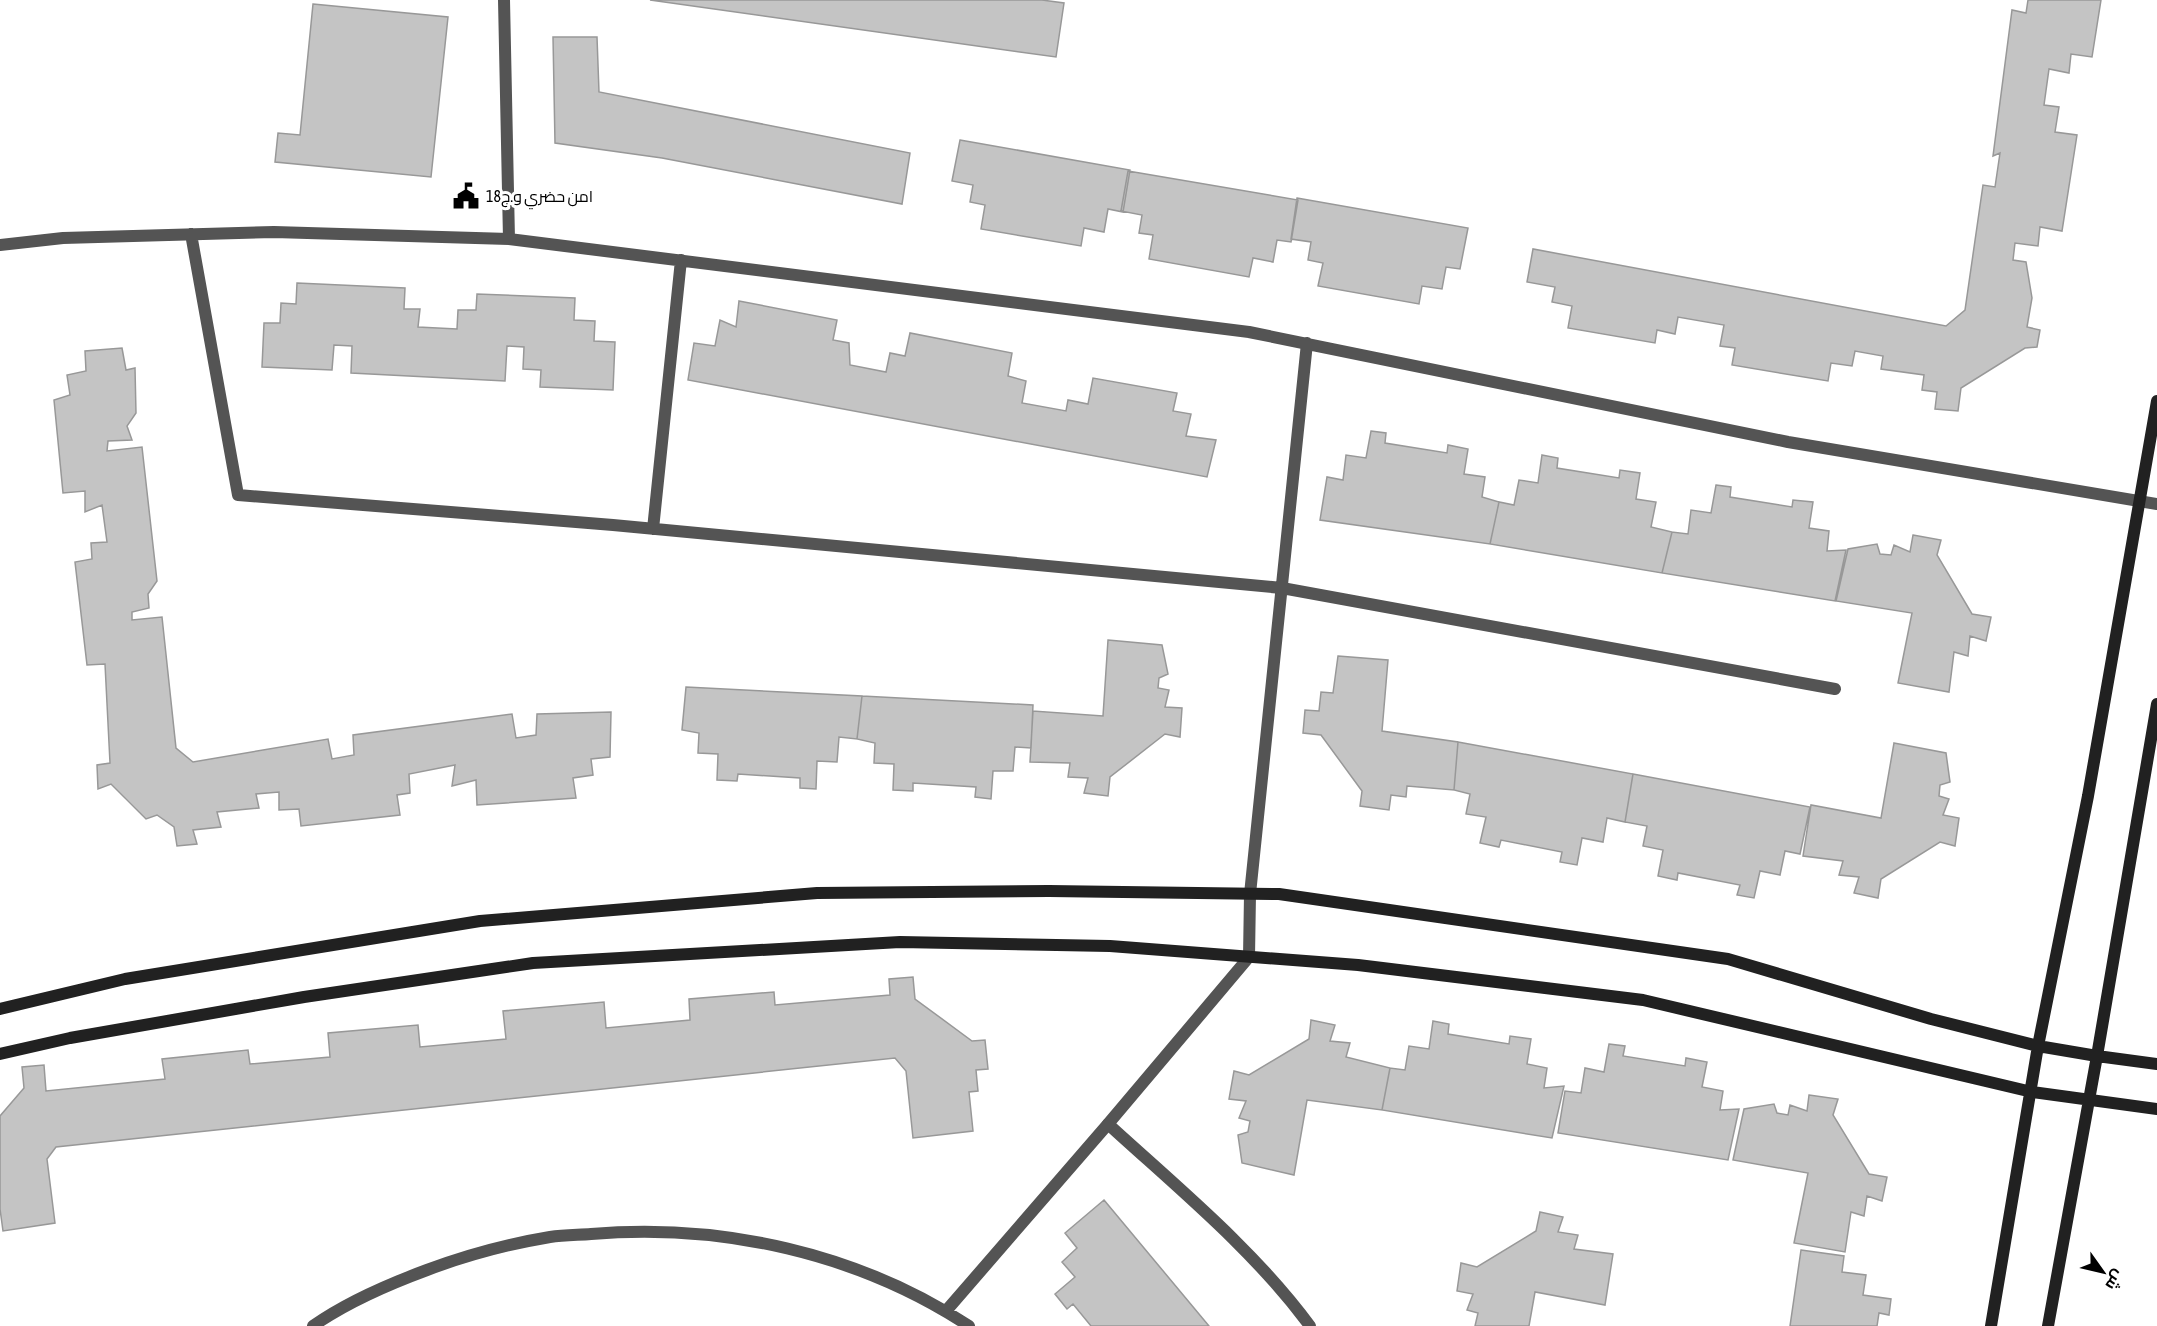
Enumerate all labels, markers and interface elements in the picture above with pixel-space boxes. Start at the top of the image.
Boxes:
public building icon: امن حضري و.ج18 [451,181,481,211]
place label: امن حضري و.ج18 [486,187,593,210]
north arrow [2073,1242,2133,1302]
text: ش [2101,1266,2129,1294]

